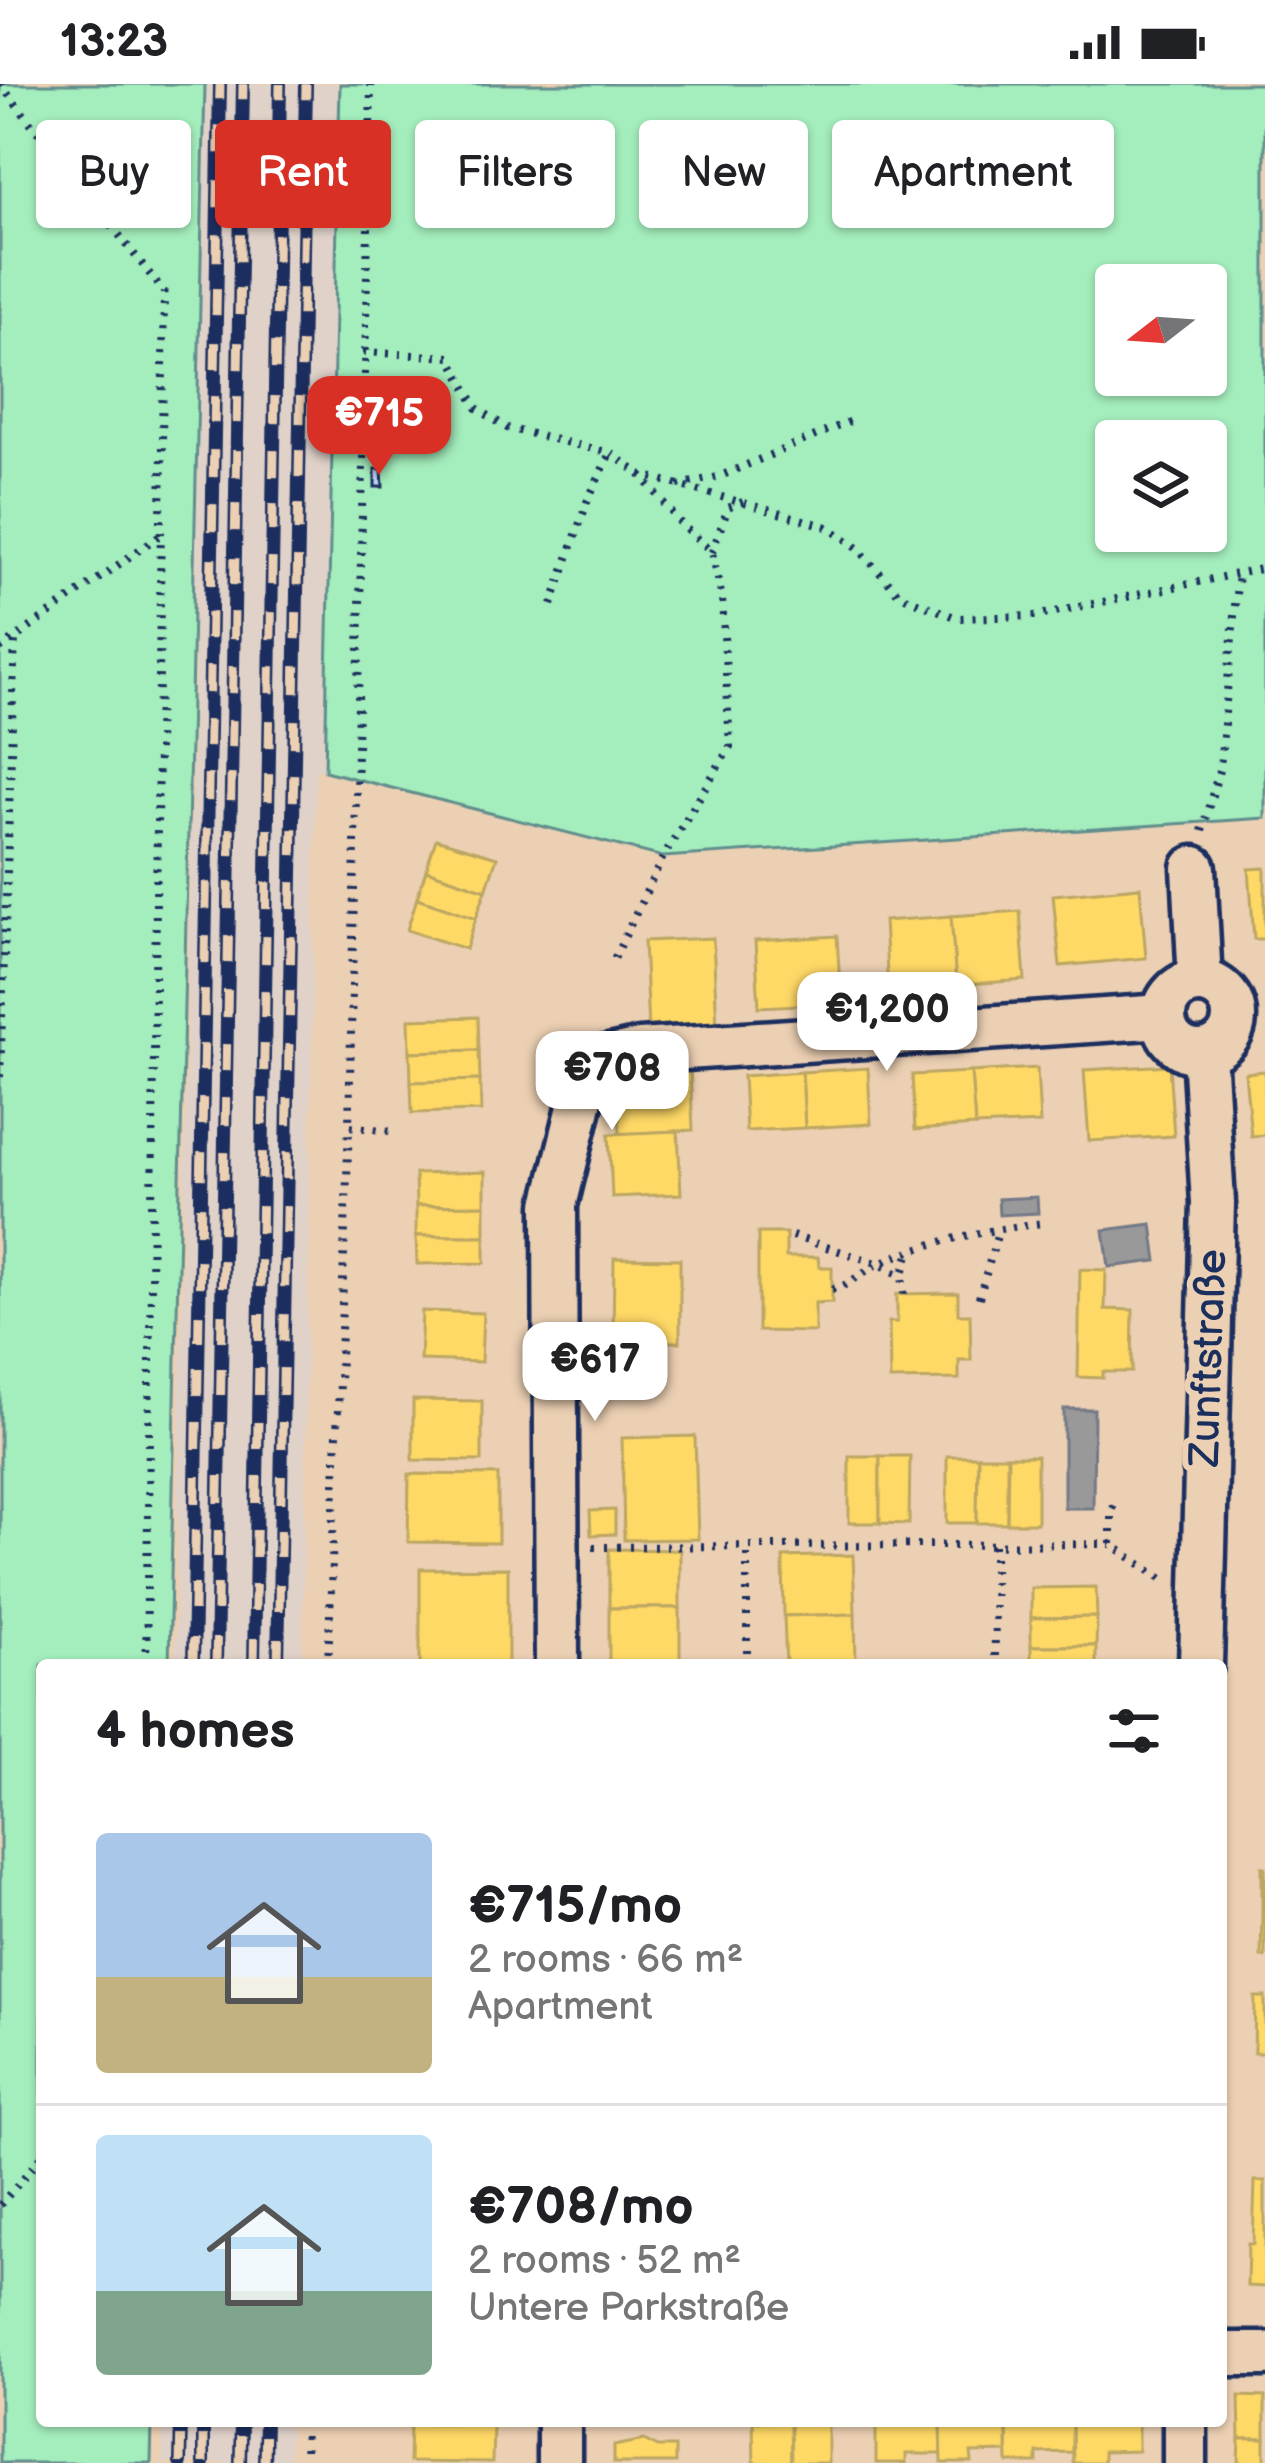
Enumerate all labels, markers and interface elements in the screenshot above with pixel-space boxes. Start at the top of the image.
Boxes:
text: 13:23 [60,15,168,70]
chip: Buy [36,120,191,228]
chip: Rent [215,120,391,228]
chip: Filters [415,120,615,228]
chip: New [639,120,808,228]
chip: Apartment [832,120,1114,228]
north arrow [1095,264,1227,396]
map controls [1095,264,1227,552]
pin: €715 [308,376,450,478]
text: €715 [334,391,424,438]
button: layers [1095,420,1227,552]
pin: €1,200 [789,972,985,1074]
text: €1,200 [824,987,950,1034]
pin: €708 [541,1031,683,1133]
text: €708 [563,1046,661,1093]
street label: Zunftstraße [1180,1248,1238,1469]
pin: €617 [524,1322,666,1424]
text: €617 [550,1337,641,1384]
icon: filters [1101,1698,1167,1764]
text: 4 homes [96,1701,295,1762]
text: €715/mo [468,1876,682,1937]
icon: home [192,1881,336,2025]
text: 2 rooms · 66 m² [468,1937,743,1984]
text: Apartment [468,1984,652,2031]
text: €708/mo [468,2177,693,2238]
icon: home [192,2183,336,2327]
text: 2 rooms · 52 m² [468,2238,741,2285]
text: Untere Parkstraße [468,2285,789,2332]

